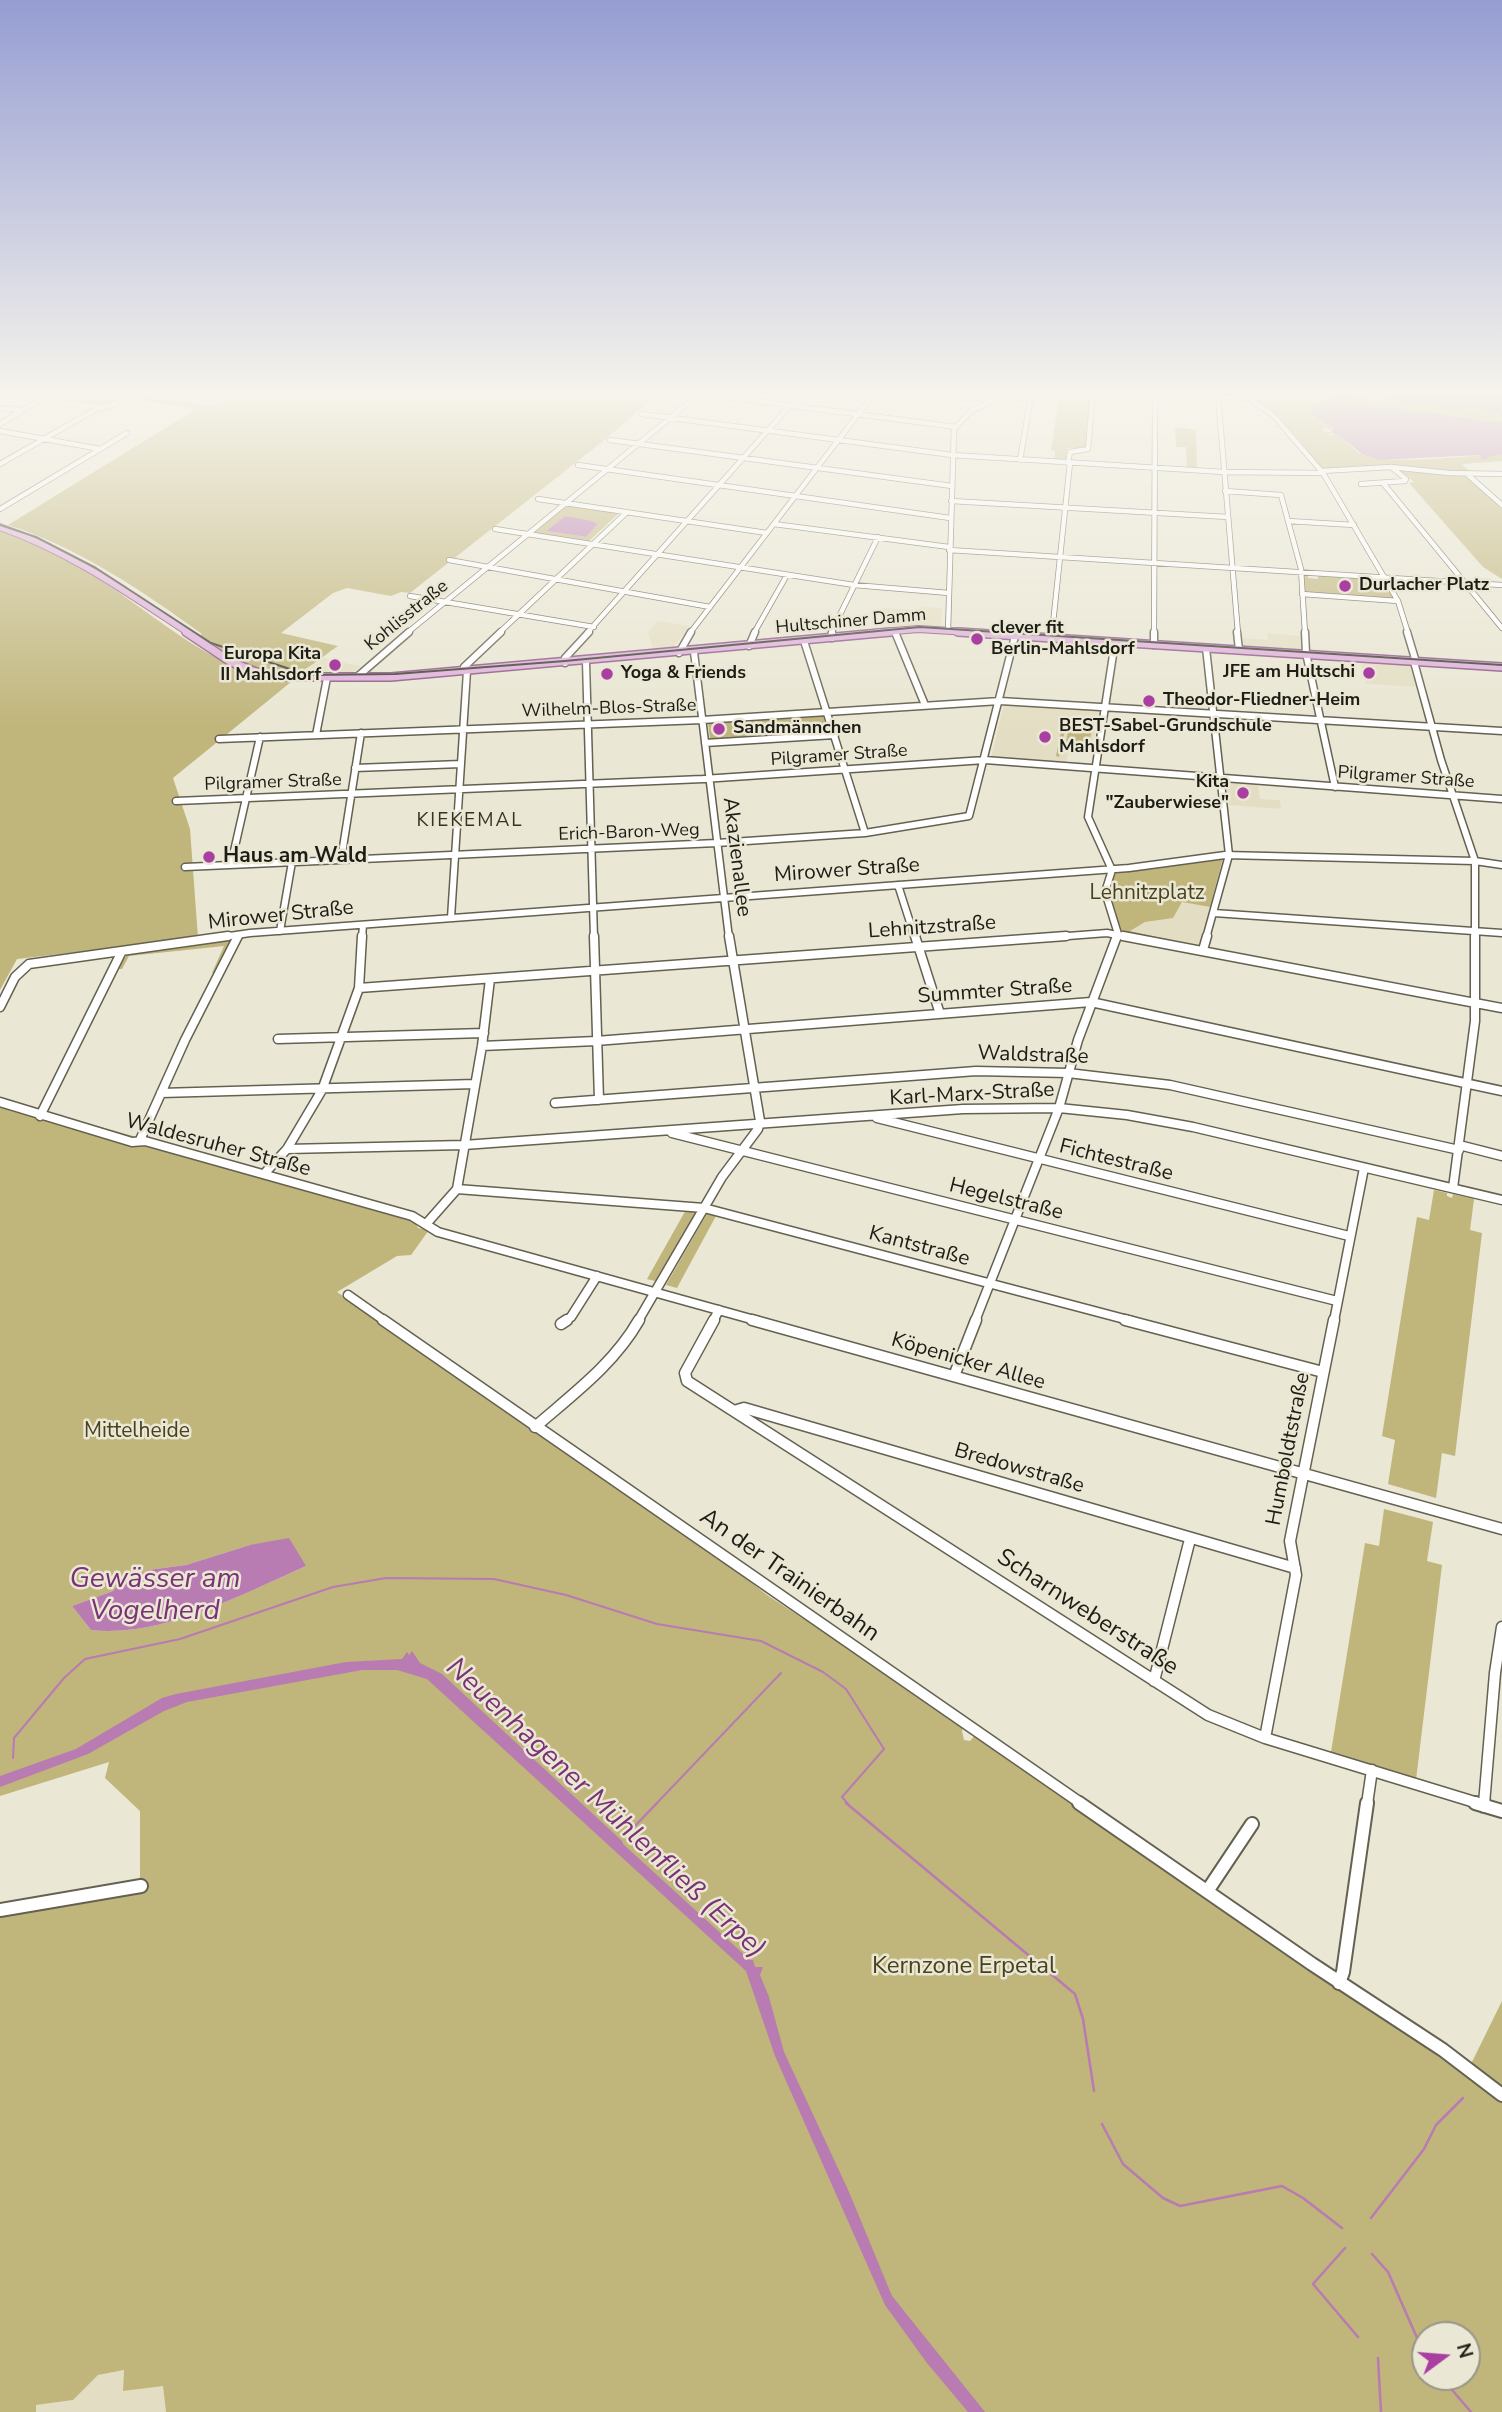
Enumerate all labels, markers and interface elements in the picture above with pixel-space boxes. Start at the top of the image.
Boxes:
place label: Durlacher Platz [1359,575,1489,597]
street label: Kohlisstraße [361,576,453,656]
marker: Durlacher Platz [1337,578,1353,594]
street label: Hultschiner Damm [775,605,927,639]
place label: clever fit Berlin-Mahlsdorf [991,618,1135,660]
marker: clever fit Berlin-Mahlsdorf [969,631,985,647]
place label: Europa Kita II Mahlsdorf [220,644,321,686]
marker: Europa Kita II Mahlsdorf [327,657,343,673]
place label: JFE am Hultschi [1223,662,1355,684]
place label: Yoga & Friends [621,663,746,685]
marker: JFE am Hultschi [1361,665,1377,681]
marker: Yoga & Friends [599,666,615,682]
place label: Theodor-Fliedner-Heim [1163,690,1360,712]
marker: Theodor-Fliedner-Heim [1141,693,1157,709]
street label: Wilhelm-Blos-Straße [521,695,697,723]
place label: BEST-Sabel-Grundschule Mahlsdorf [1059,716,1272,758]
place label: Sandmännchen [733,718,862,740]
marker: Sandmännchen [711,721,727,737]
marker: BEST-Sabel-Grundschule Mahlsdorf [1037,729,1053,745]
street label: Pilgramer Straße [770,740,908,772]
street label: Pilgramer Straße [1337,762,1475,794]
street label: Pilgramer Straße [204,770,342,796]
place label: Kita "Zauberwiese" [1106,772,1229,814]
marker: Kita "Zauberwiese" [1235,785,1251,801]
street label: Akazienallee [716,796,756,918]
district label: KIEKEMAL [417,810,523,832]
street label: Erich-Baron-Weg [558,820,700,846]
place label: Haus am Wald [223,844,367,870]
marker: Haus am Wald [201,849,217,865]
street label: Mirower Straße [773,853,921,889]
park label: Lehnitzplatz [1090,881,1204,907]
street label: Mirower Straße [207,896,355,936]
street label: Lehnitzstraße [867,911,997,945]
street label: Summter Straße [917,974,1073,1010]
street label: Waldstraße [977,1041,1089,1071]
street label: Karl-Marx-Straße [889,1078,1055,1112]
street label: Waldesruher Straße [123,1109,313,1183]
street label: Fichtestraße [1056,1135,1176,1187]
street label: Hegelstraße [946,1174,1066,1226]
street label: Kantstraße [866,1221,972,1273]
street label: Köpenicker Allee [888,1328,1048,1396]
street label: Humboldtstraße [1262,1370,1316,1528]
park label: Mittelheide [84,1419,190,1445]
street label: Bredowstraße [951,1438,1087,1500]
street label: An der Trainierbahn [694,1503,884,1649]
street label: Scharnweberstraße [991,1543,1183,1683]
water label: Gewässer am Vogelherd [69,1563,241,1629]
water label: Neuenhagener Mühlenfließ (Erpe) [438,1652,772,1966]
park label: Kernzone Erpetal [872,1953,1056,1981]
north arrow [1411,2321,1481,2391]
text: N [1450,2340,1479,2361]

